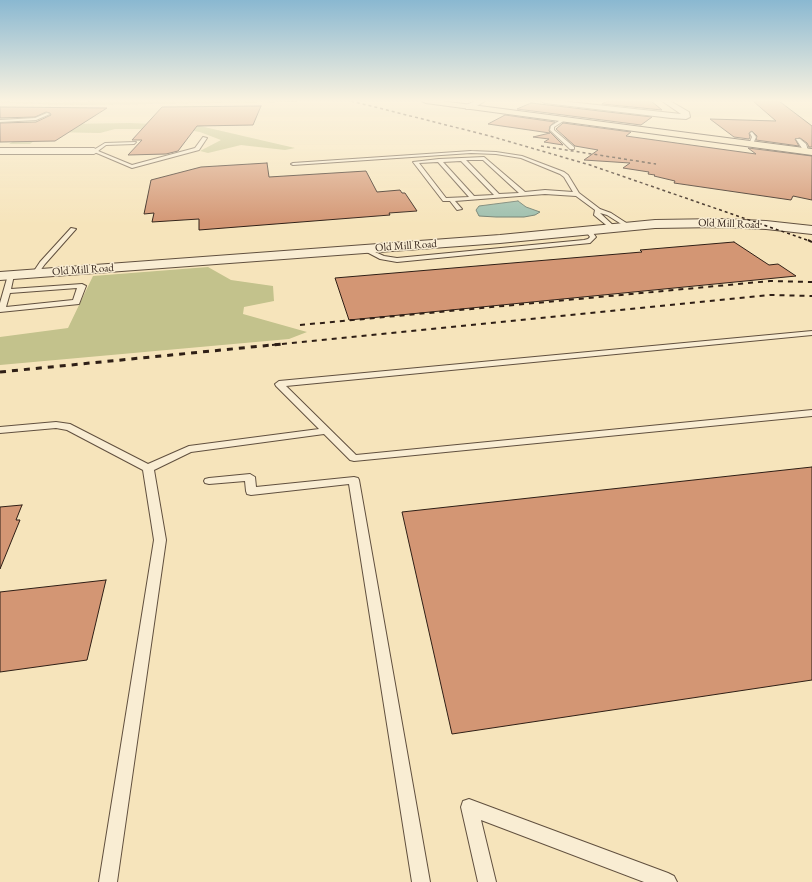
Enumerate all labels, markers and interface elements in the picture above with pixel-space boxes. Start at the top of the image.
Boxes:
street label: Old Mill Road [698,216,760,232]
street label: Old Mill Road [375,237,437,255]
street label: Old Mill Road [52,261,114,279]

